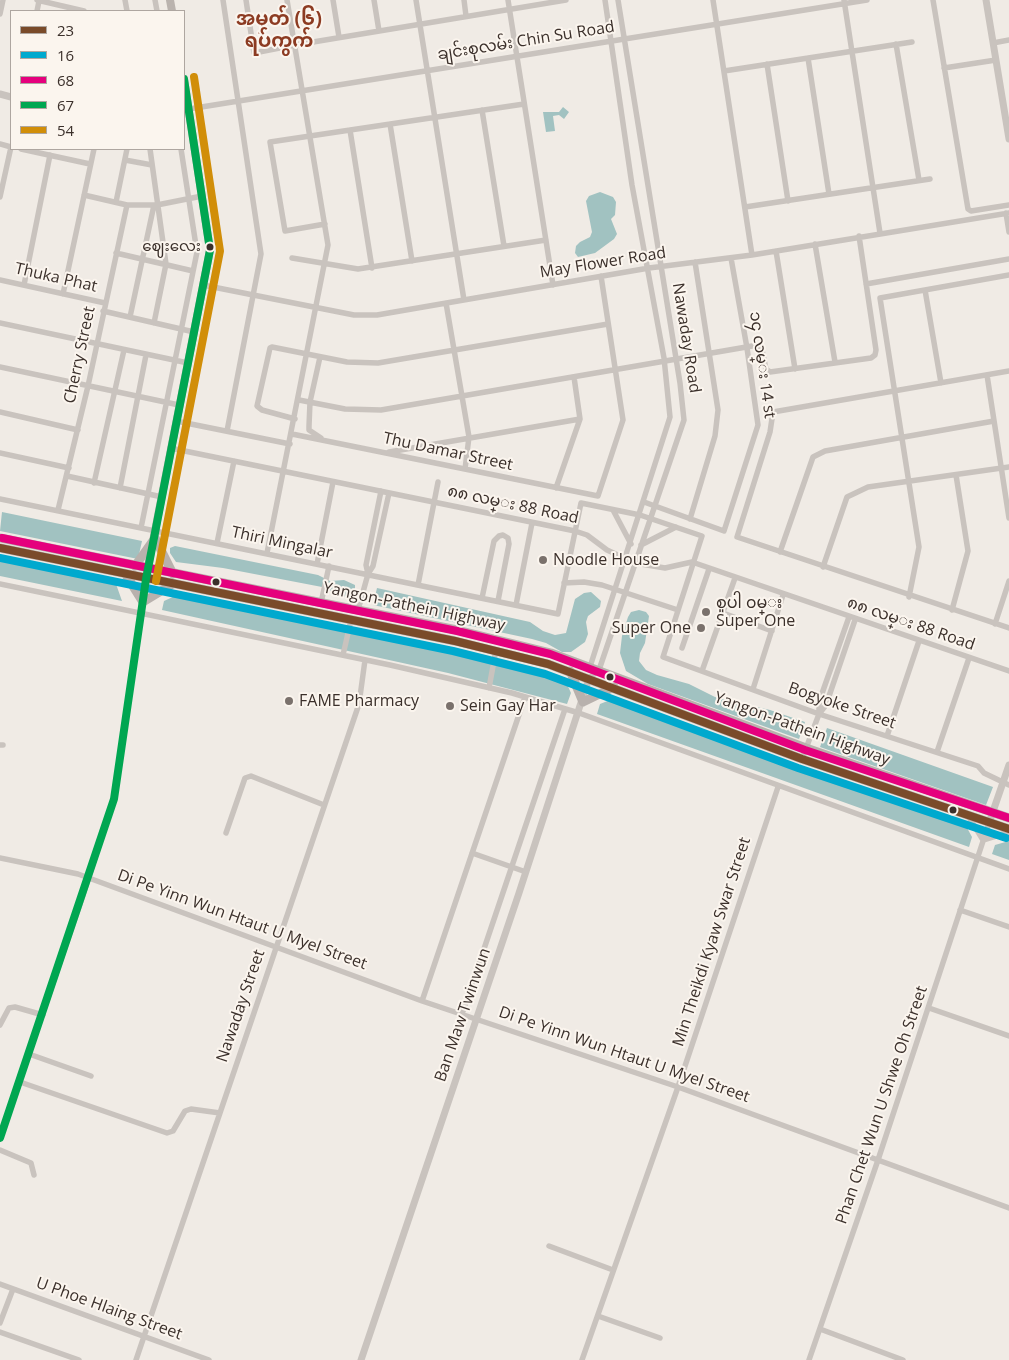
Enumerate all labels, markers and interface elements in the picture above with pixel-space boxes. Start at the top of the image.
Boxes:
district label: အမှတ် (၆) ရပ်ကွက် [236,9,322,53]
legend [10,10,185,150]
street label: ချင်းစုလမ်း Chin Su Road [436,18,616,64]
text: 23 [57,20,74,40]
text: 16 [57,45,74,65]
text: 68 [57,70,74,90]
text: 67 [57,95,74,115]
text: 54 [57,120,74,140]
place label: ဈေးလေး [142,238,201,256]
marker: ဈေးလေး [205,242,215,252]
street label: May Flower Road [538,244,668,282]
street label: Thuka Phat [13,259,99,297]
street label: Nawaday Road [668,282,704,394]
street label: Cherry Street [60,305,100,405]
street label: ၁၄ လမ္း 14 st [745,310,779,420]
street label: Thu Damar Street [381,429,515,475]
street label: ၈၈ လမ္း 88 Road [446,482,580,528]
street label: Thiri Mingalar [230,523,334,563]
place label: Noodle House [553,550,659,570]
marker: Noodle House [537,554,549,566]
unlabelled marker [211,577,221,587]
street label: Yangon-Pathein Highway [321,578,507,636]
place label: စူပါ ၀မ္း Super One [716,593,795,631]
street label: ၈၈ လမ္း 88 Road [845,593,977,655]
marker: စူပါ ၀မ္း Super One [700,606,712,618]
place label: Super One [612,618,691,638]
marker: Super One [695,622,707,634]
unlabelled marker [605,672,615,682]
street label: Bogyoke Street [786,679,898,733]
street label: Yangon-Pathein Highway [712,688,892,770]
place label: FAME Pharmacy [299,691,419,711]
marker: FAME Pharmacy [283,695,295,707]
place label: Sein Gay Har [460,696,556,716]
marker: Sein Gay Har [444,700,456,712]
unlabelled marker [948,805,958,815]
street label: Min Theikdi Kyaw Swar Street [669,835,755,1049]
street label: Di Pe Yinn Wun Htaut U Myel Street [115,866,369,974]
street label: Ban Maw Twinwun [431,946,495,1084]
street label: Nawaday Street [213,947,269,1065]
street label: Phan Chet Wun U Shwe Oh Street [832,983,932,1227]
street label: Di Pe Yinn Wun Htaut U Myel Street [496,1003,752,1107]
street label: U Phoe Hlaing Street [33,1274,185,1344]

